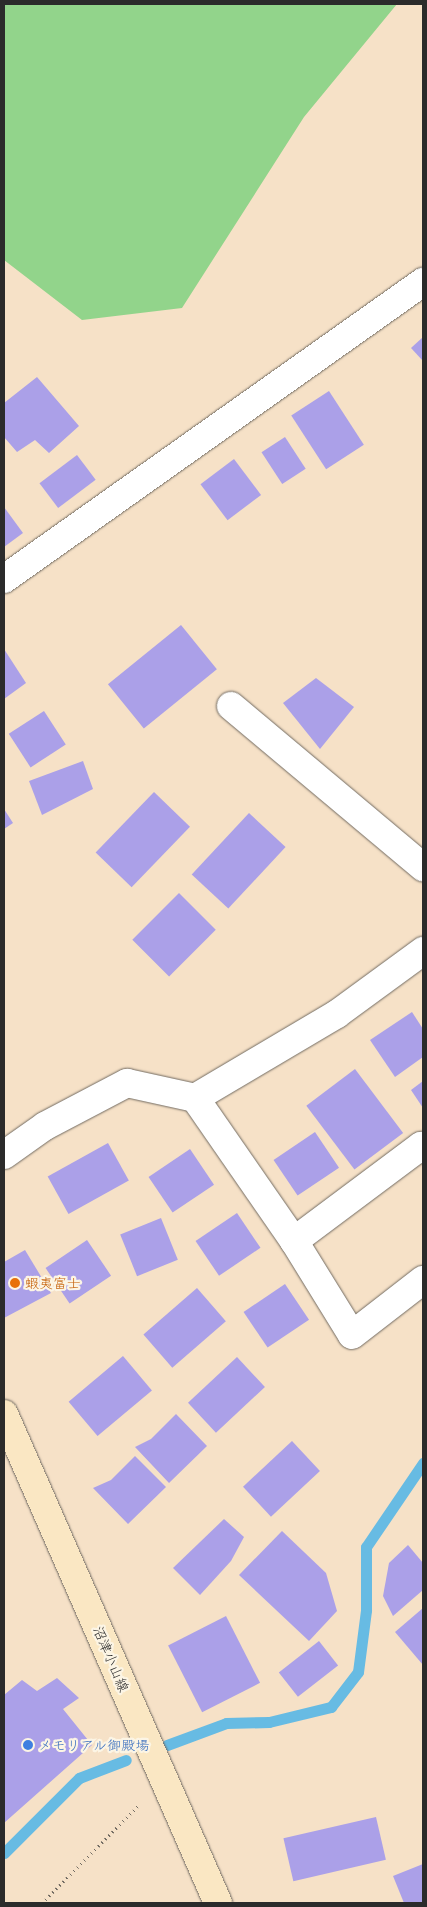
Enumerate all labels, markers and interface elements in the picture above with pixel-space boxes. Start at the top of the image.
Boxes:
place label: 蝦夷富士 [25,1275,81,1291]
marker: 蝦夷富士 [9,1277,21,1289]
street label: 沼津小山線 [90,1624,132,1694]
place label: メモリアル御殿場 [38,1737,150,1753]
marker: メモリアル御殿場 [22,1739,34,1751]

